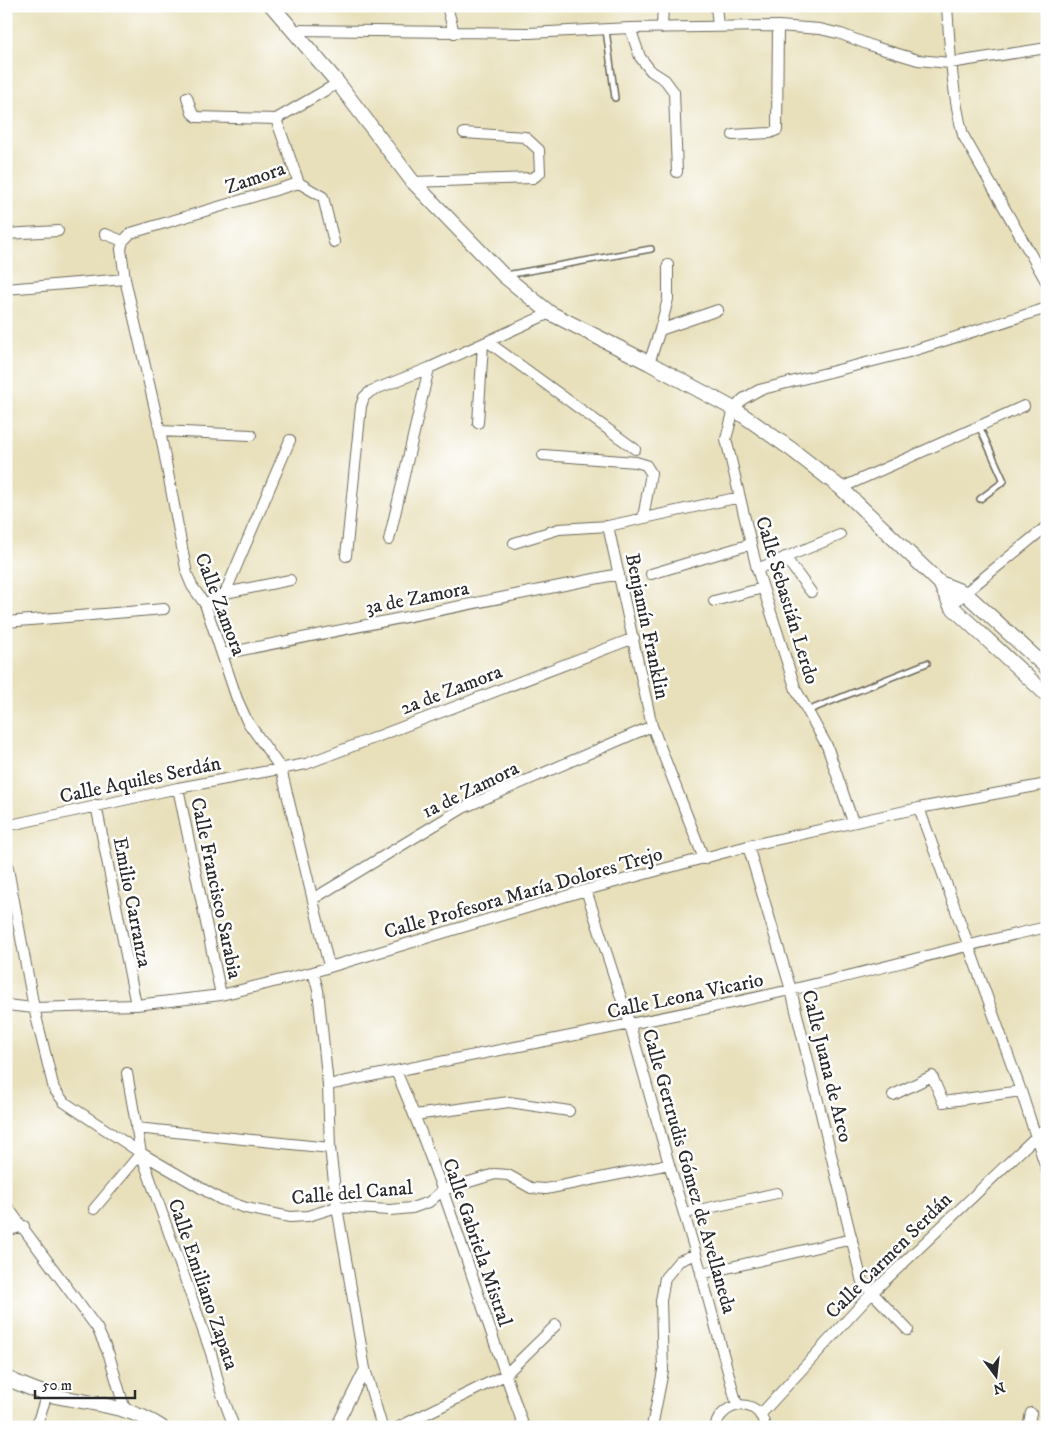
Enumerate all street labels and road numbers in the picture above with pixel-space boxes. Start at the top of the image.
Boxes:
street label: Zamora [222,156,289,200]
street label: Calle Sebastián Lerdo [749,513,824,687]
street label: Calle Zamora [189,550,251,660]
street label: Benjamín Franklin [619,551,674,702]
street label: 3a de Zamora [364,576,472,621]
street label: 2a de Zamora [397,659,506,721]
street label: Calle Aquiles Serdán [57,751,224,810]
street label: 1a de Zamora [418,756,524,825]
street label: Calle Francisco Sarabia [184,795,247,982]
street label: Emilio Carranza [107,835,157,970]
street label: Calle Profesora María Dolores Trejo [381,842,666,945]
street label: Calle Leona Vicario [605,968,766,1025]
street label: Calle Juana de Arco [796,988,858,1145]
street label: Calle Gertrudis Gómez de Avellaneda [636,1026,741,1317]
street label: Calle Gabriela Mistral [436,1155,517,1330]
street label: Calle del Canal [290,1176,414,1211]
street label: Calle Carmen Serdán [821,1187,958,1325]
street label: Calle Emiliano Zapata [162,1196,244,1374]

